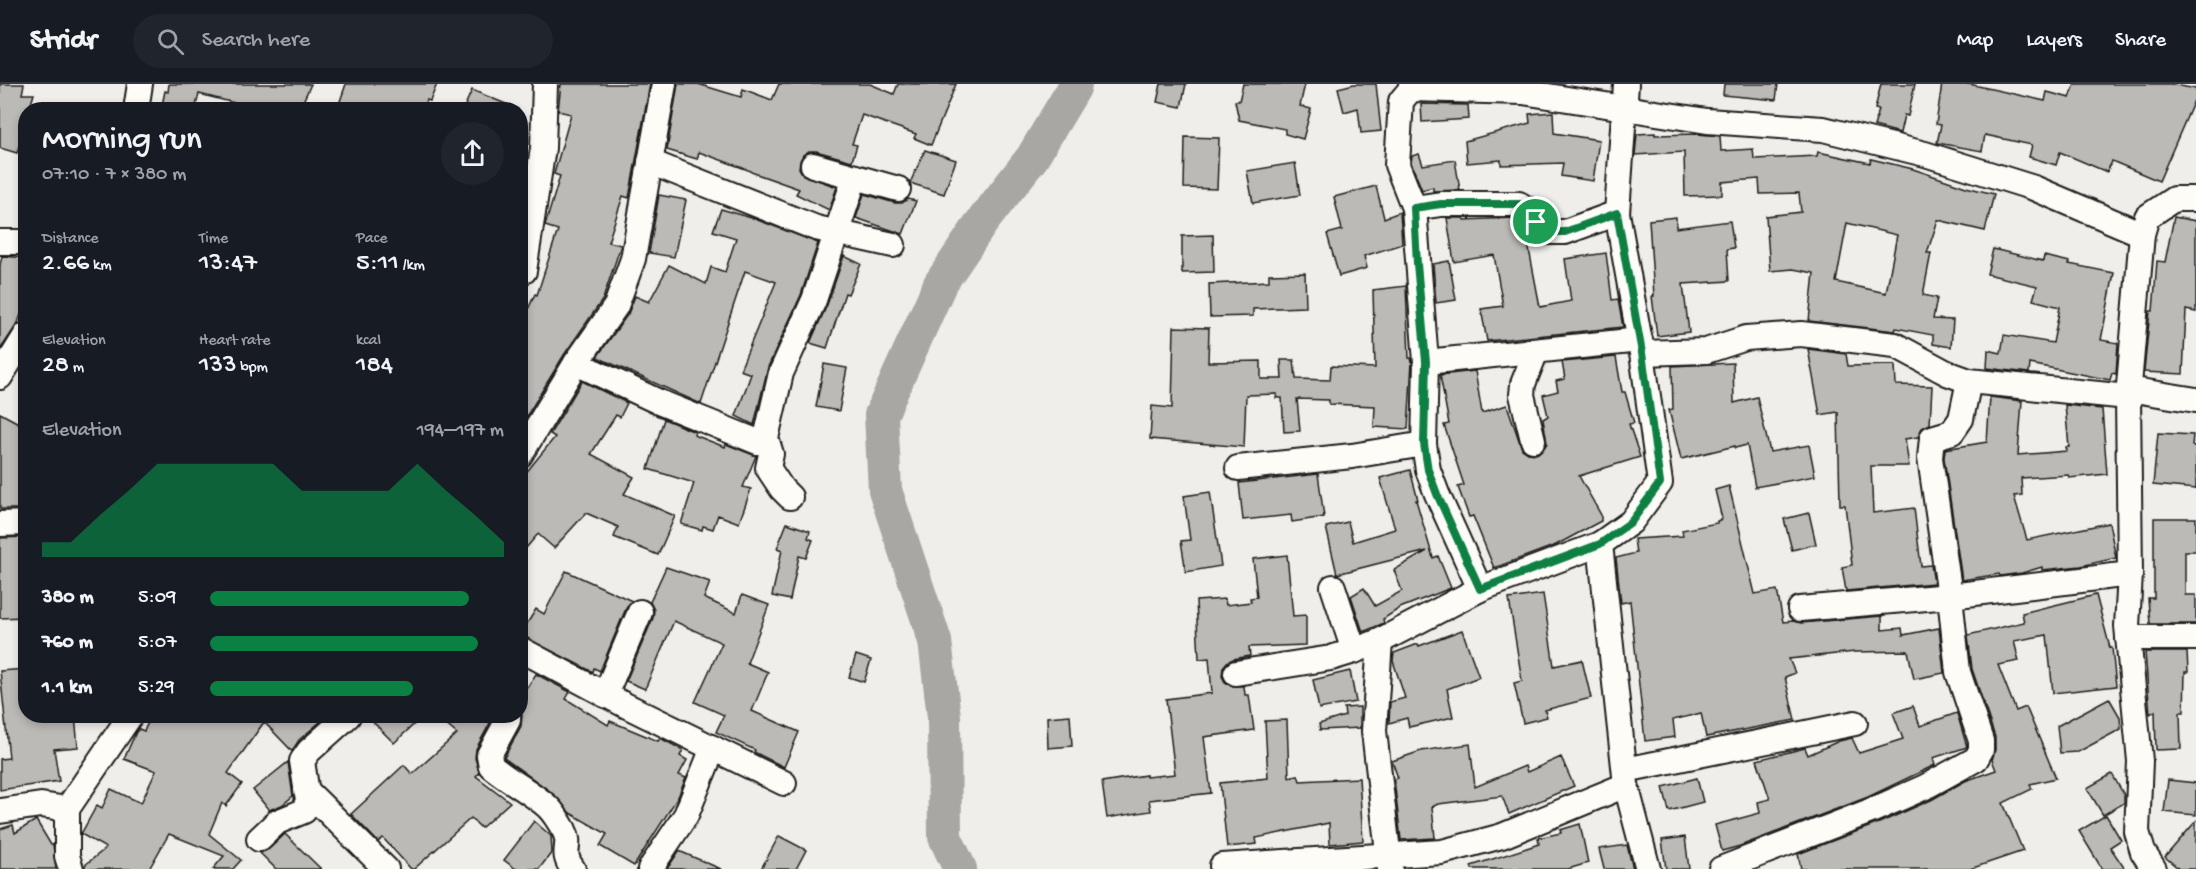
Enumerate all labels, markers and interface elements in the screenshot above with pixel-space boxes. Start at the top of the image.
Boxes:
search box [133,14,553,68]
text: Stridr [30,25,97,58]
icon: search [154,25,187,58]
text: Search here [202,28,310,54]
text: Map [1957,29,1993,54]
text: Layers [2026,29,2082,54]
text: Share [2115,29,2166,54]
text: Morning run [42,122,202,160]
button: share [441,122,504,185]
text: 07:10 · 7 × 380 m [42,164,186,187]
pin [1510,196,1561,247]
icon: arrive [1519,205,1552,238]
text: Distance [42,230,99,249]
text: Time [199,230,228,249]
text: Pace [356,230,387,249]
text: 2.66 [42,249,89,280]
text: 13:47 [199,249,257,280]
text: 5:11 [356,249,399,280]
text: km [89,257,112,276]
text: /km [399,257,425,276]
text: Elevation [42,332,106,351]
text: Heart rate [199,332,271,351]
text: kcal [356,332,381,351]
text: 28 [42,351,69,382]
text: 133 [199,351,237,382]
text: 184 [356,351,393,382]
text: m [69,359,84,378]
text: bpm [237,359,268,378]
text: Elevation [42,420,122,443]
text: 194–197 m [417,420,504,443]
text: 380 m [42,587,94,610]
text: 5:09 [138,587,176,610]
text: 760 m [42,632,93,655]
text: 5:07 [138,632,177,655]
text: 1.1 km [42,677,92,700]
text: 5:29 [138,677,175,700]

